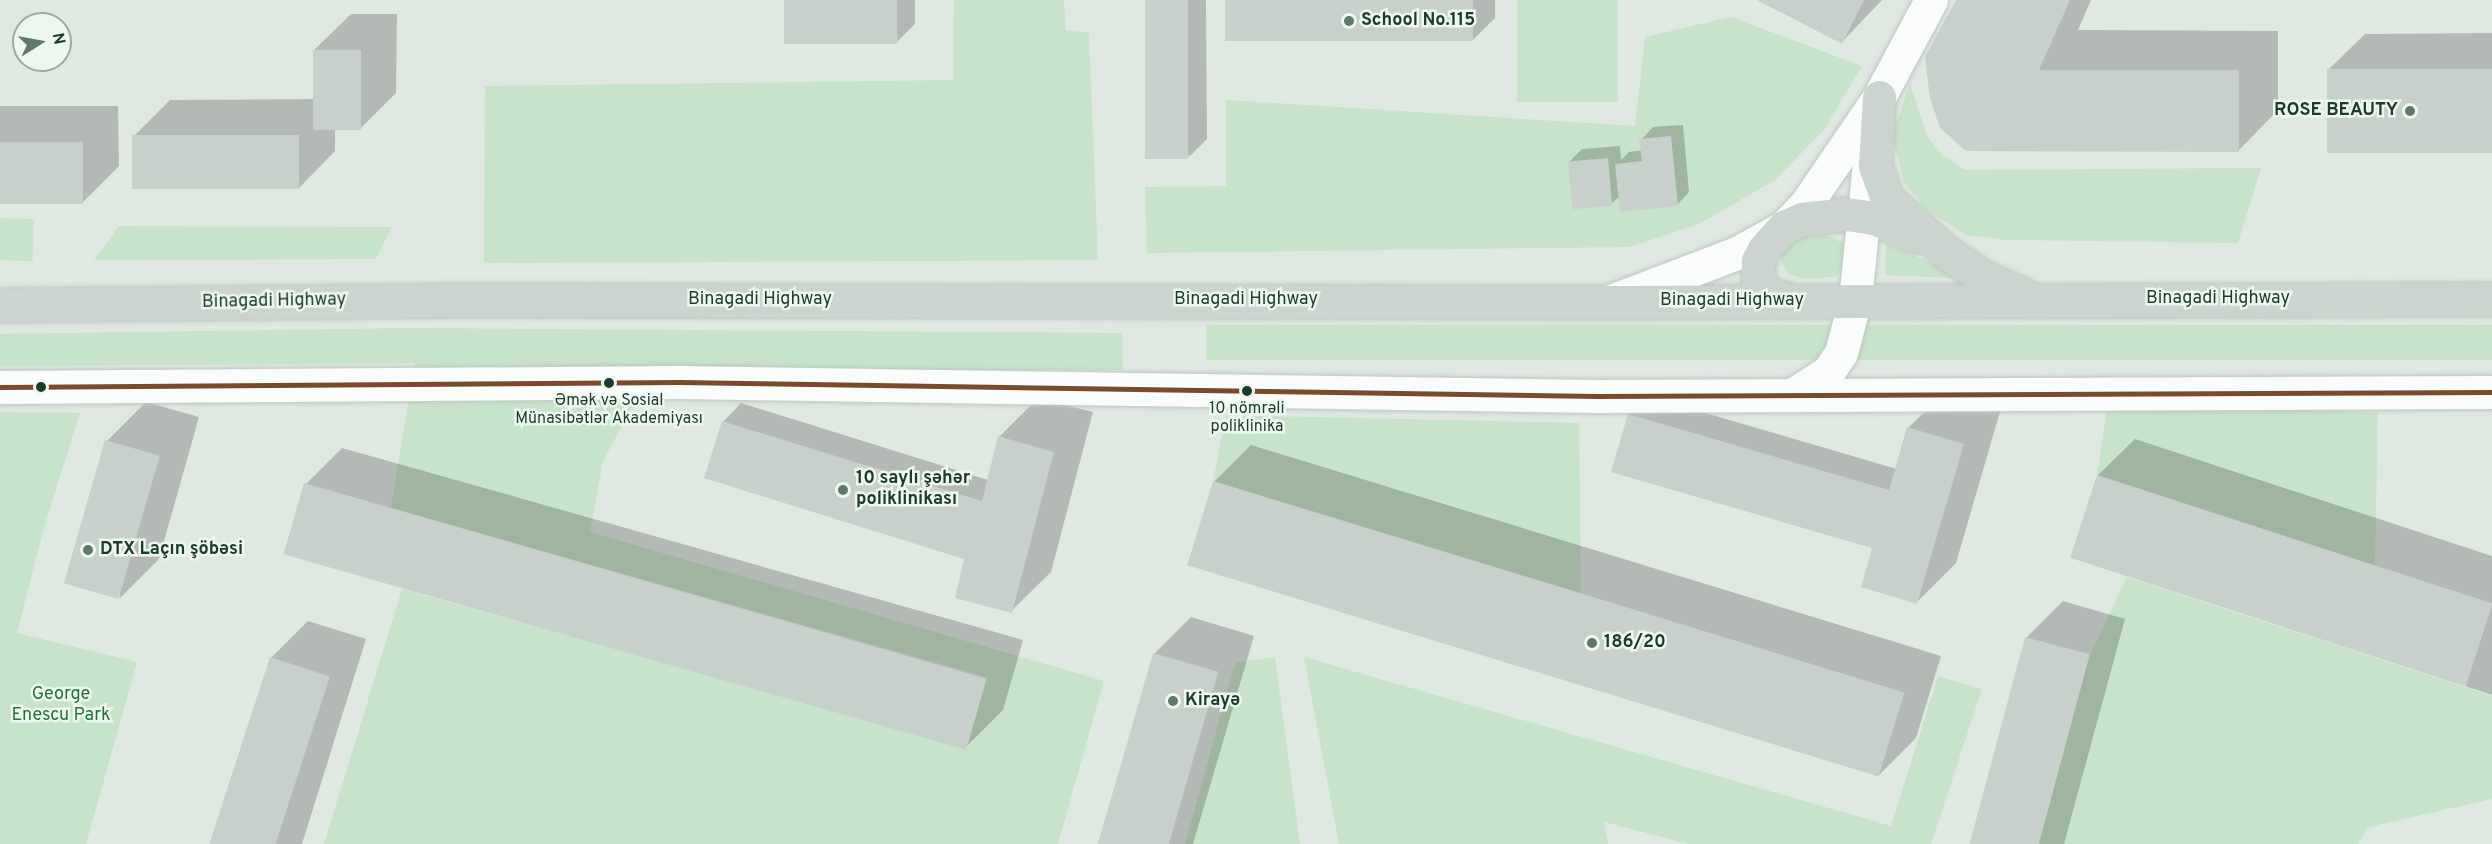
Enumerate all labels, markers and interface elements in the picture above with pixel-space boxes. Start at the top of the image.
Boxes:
place label: School No.115 [1361,10,1475,32]
north arrow [12,12,72,72]
marker: School No.115 [1342,14,1356,28]
text: N [47,31,69,46]
place label: ROSE BEAUTY [2274,100,2398,122]
marker: ROSE BEAUTY [2403,104,2417,118]
street label: Binagadi Highway [2146,288,2290,310]
street label: Binagadi Highway [688,289,832,311]
street label: Binagadi Highway [1174,289,1318,311]
street label: Binagadi Highway [202,290,346,314]
street label: Binagadi Highway [1660,290,1804,312]
marker: Əmək və Sosial Münasibətlər Akademiyası [603,377,615,389]
unlabelled marker [35,381,47,393]
marker: 10 nömrəli poliklinika [1241,385,1253,397]
place label: Əmək və Sosial Münasibətlər Akademiyası [515,391,703,429]
place label: 10 nömrəli poliklinika [1209,399,1285,437]
place label: 10 saylı şəhər poliklinikası [856,469,970,512]
marker: 10 saylı şəhər poliklinikası [834,481,852,499]
place label: DTX Laçın şöbəsi [100,539,243,561]
marker: DTX Laçın şöbəsi [81,543,95,557]
place label: 186/20 [1604,632,1666,654]
marker: 186/20 [1585,636,1599,650]
park label: George Enescu Park [11,685,111,728]
place label: Kirayə [1185,690,1240,712]
marker: Kirayə [1166,694,1180,708]

